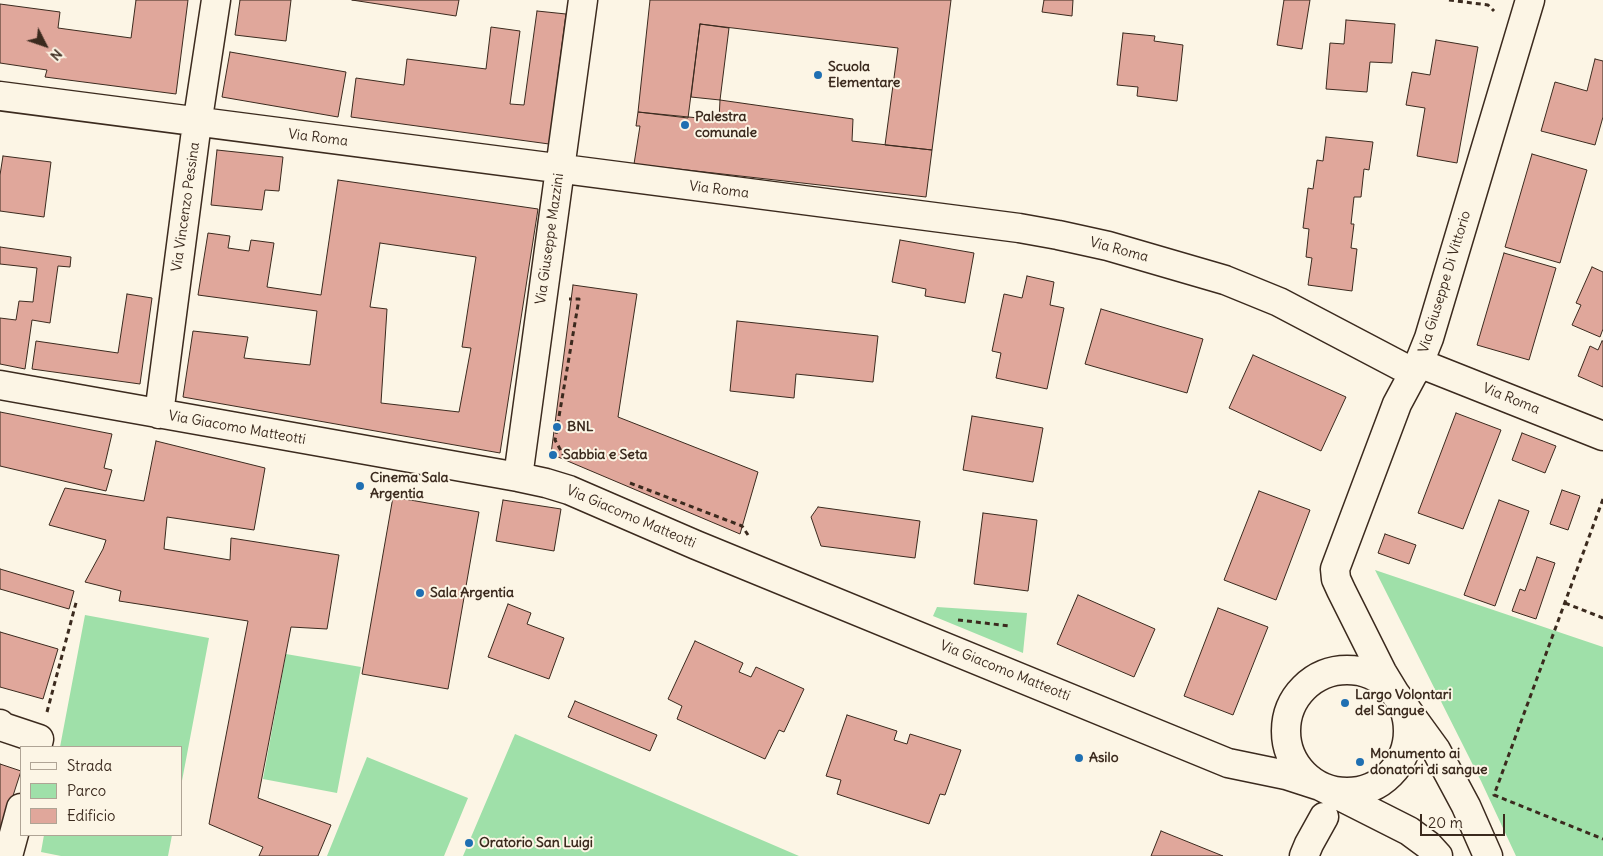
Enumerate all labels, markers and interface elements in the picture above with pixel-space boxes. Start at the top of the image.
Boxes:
north arrow [20,20,70,70]
text: N [46,45,66,64]
place label: Scuola Elementare [828,59,900,92]
marker: Scuola Elementare [812,69,824,81]
place label: Palestra comunale [695,109,757,142]
marker: Palestra comunale [679,119,691,131]
street label: Via Roma [287,126,349,150]
street label: Via Vincenzo Pessina [169,141,203,273]
street label: Via Giuseppe Mazzini [532,172,568,306]
street label: Via Roma [688,178,750,202]
street label: Via Giuseppe Di Vittorio [1415,209,1475,355]
street label: Via Roma [1088,234,1150,266]
street label: Via Roma [1480,380,1542,418]
street label: Via Giacomo Matteotti [167,408,307,448]
place label: BNL [567,419,593,435]
marker: BNL [551,421,563,433]
place label: Sabbia e Seta [563,447,648,463]
marker: Sabbia e Seta [547,449,559,461]
place label: Cinema Sala Argentia [370,470,449,502]
marker: Cinema Sala Argentia [354,480,366,492]
street label: Via Giacomo Matteotti [564,482,698,552]
place label: Sala Argentia [430,585,514,601]
marker: Sala Argentia [414,587,426,599]
street label: Via Giacomo Matteotti [937,637,1073,705]
place label: Largo Volontari del Sangue [1355,687,1452,720]
marker: Largo Volontari del Sangue [1339,697,1351,709]
legend [20,746,182,836]
place label: Monumento ai donatori di sangue [1370,746,1488,779]
place label: Asilo [1089,750,1118,766]
marker: Asilo [1073,752,1085,764]
text: Strada [67,756,112,775]
marker: Monumento ai donatori di sangue [1354,756,1366,768]
text: Parco [67,781,106,800]
scale bar [1423,804,1508,836]
text: Edificio [67,806,115,825]
text: 20 m [1428,813,1463,832]
place label: Oratorio San Luigi [479,835,593,851]
marker: Oratorio San Luigi [463,837,475,849]

